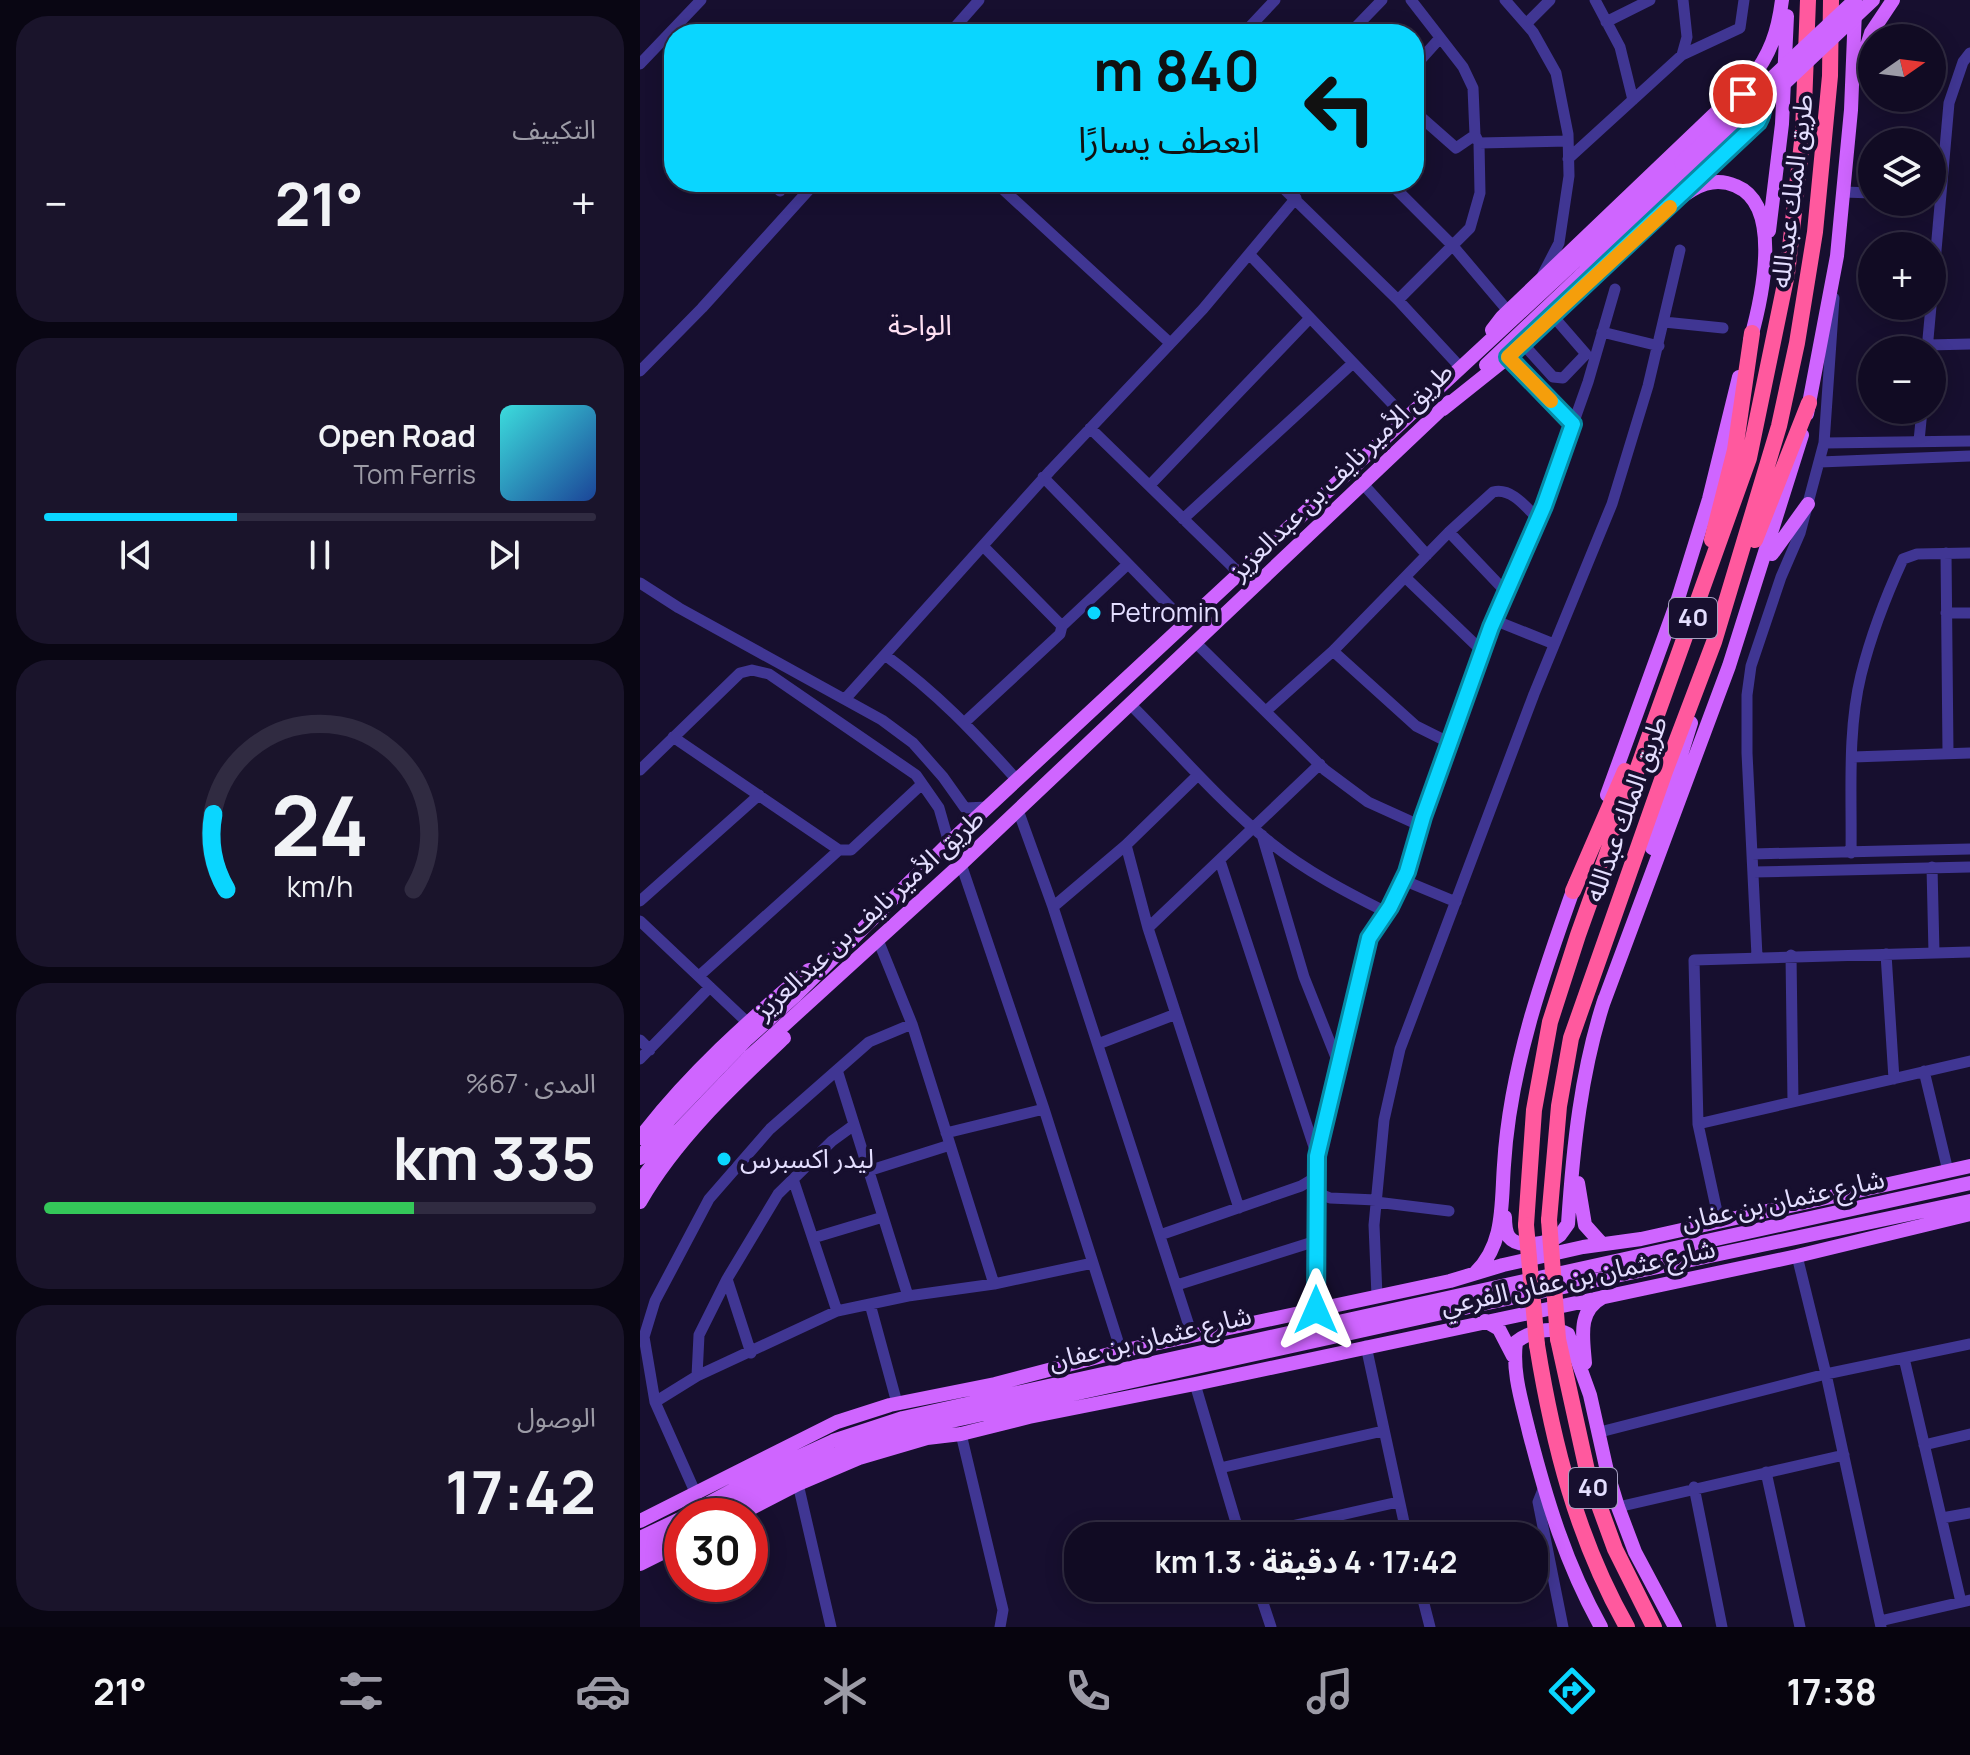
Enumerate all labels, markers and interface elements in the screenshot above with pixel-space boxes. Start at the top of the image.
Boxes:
north arrow [1858,24,1946,112]
map controls [1858,24,1946,424]
text: 840 m [1093,31,1260,108]
icon: left [1288,56,1392,160]
pin [1709,60,1777,128]
icon: arrive [1721,72,1765,116]
street label: طريق الملك عبدالله [1761,92,1821,290]
text: التكييف [512,111,596,147]
text: انعطف يسارًا [1078,115,1260,164]
button: layers [1858,128,1946,216]
text: 21° [275,162,364,244]
text: − [44,173,68,233]
text: + [571,173,596,233]
button: + [1858,232,1946,320]
district label: الواحة [888,305,952,343]
button: − [1858,336,1946,424]
street label: طريق الأمير نايف بن عبدالعزيز [1220,354,1460,588]
text: Open Road [319,415,476,456]
text: Tom Ferris [354,456,476,492]
icon: previous [114,533,158,577]
icon: pause [298,533,342,577]
icon: next [482,533,526,577]
place label: Petromin [1110,594,1219,630]
road number: 40 [1669,598,1717,638]
marker: Petromin [1085,604,1103,622]
street label: طريق الملك عبدالله [1575,711,1675,907]
text: 24 [271,766,369,880]
street label: طريق الأمير نايف بن عبدالعزيز [745,800,991,1027]
text: km/h [287,867,353,906]
text: المدى · 67% [466,1065,596,1101]
text: 335 km [393,1116,596,1198]
place label: ليدر اكسبرس [740,1140,874,1176]
marker: ليدر اكسبرس [715,1150,733,1168]
street label: شارع عثمان بن عفان [1678,1160,1888,1240]
street label: شارع عثمان بن عفان الفرعي [1437,1229,1719,1326]
position arrow [1274,1268,1358,1352]
street label: شارع عثمان بن عفان [1045,1296,1255,1380]
text: الوصول [517,1399,596,1435]
text: 17:42 [445,1450,596,1532]
road number: 40 [1569,1468,1617,1508]
speed limit sign: 30 [664,1498,768,1602]
text: 17:42 · 4 دقيقة · 1.3 km [1155,1541,1457,1582]
icon: filters [333,1663,389,1719]
icon: car [575,1663,631,1719]
icon: climate [817,1663,873,1719]
icon: phone [1060,1663,1116,1719]
icon: music [1302,1663,1358,1719]
icon: directions [1544,1663,1600,1719]
text: 21° [93,1667,147,1716]
text: 17:38 [1787,1667,1877,1716]

